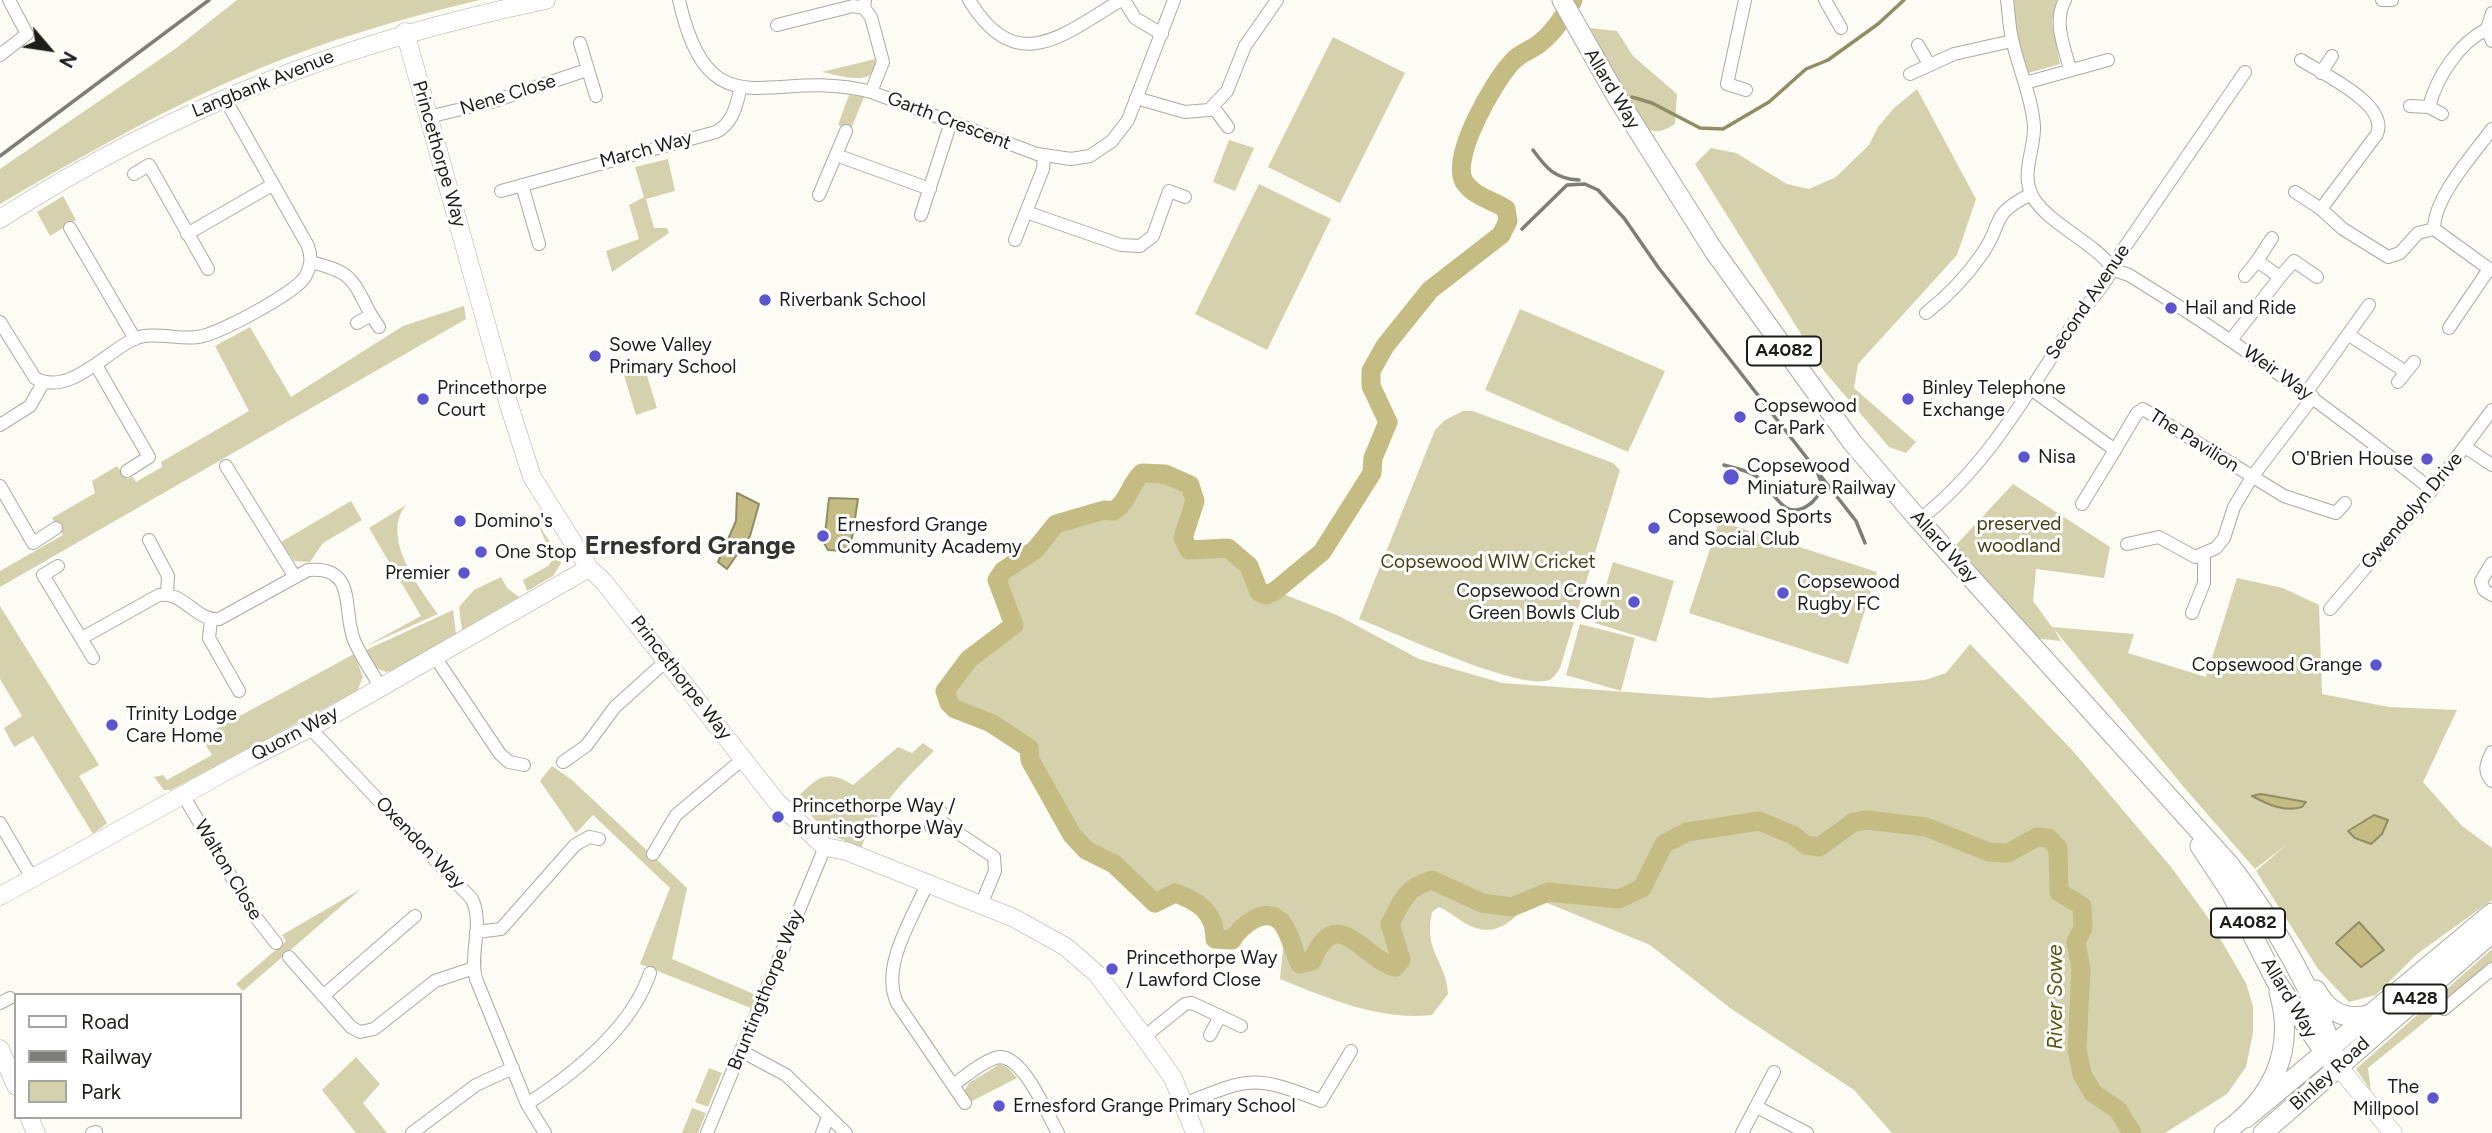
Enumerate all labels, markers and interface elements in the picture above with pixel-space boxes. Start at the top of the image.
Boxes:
north arrow [14,14,84,84]
street label: Allard Way [1579,44,1645,134]
street label: Langbank Avenue [189,45,337,123]
text: N [54,47,81,71]
street label: Nene Close [457,70,559,120]
street label: Princethorpe Way [407,78,471,230]
street label: Garth Crescent [884,87,1014,155]
street label: March Way [597,127,695,173]
street label: Second Avenue [2041,240,2135,364]
place label: Riverbank School [779,289,926,311]
marker: Riverbank School [757,292,773,308]
place label: Hail and Ride [2185,297,2296,319]
marker: Hail and Ride [2163,300,2179,316]
place label: Sowe Valley Primary School [609,334,736,378]
road number: A4082 [1747,337,1821,366]
street label: Weir Way [2239,341,2317,405]
marker: Sowe Valley Primary School [587,348,603,364]
place label: Princethorpe Court [437,377,547,421]
place label: Binley Telephone Exchange [1922,377,2066,421]
marker: Princethorpe Court [415,391,431,407]
marker: Binley Telephone Exchange [1900,391,1916,407]
place label: Copsewood Car Park [1754,395,1857,439]
street label: The Pavilion [2145,405,2243,477]
marker: Copsewood Car Park [1732,409,1748,425]
place label: Nisa [2038,446,2076,468]
place label: O'Brien House [2291,448,2413,470]
street label: Gwendolyn Drive [2356,448,2468,574]
marker: Nisa [2016,449,2032,465]
marker: O'Brien House [2419,451,2435,467]
place label: Copsewood Miniature Railway [1747,455,1896,499]
marker: Copsewood Miniature Railway [1721,467,1741,487]
place label: Copsewood Sports and Social Club [1668,506,1832,550]
street label: Allard Way [1905,506,1983,588]
place label: Domino's [474,510,553,532]
marker: Domino's [452,513,468,529]
park label: preserved woodland [1977,513,2061,557]
place label: Ernesford Grange Community Academy [837,514,1022,558]
marker: Copsewood Sports and Social Club [1646,520,1662,536]
marker: Ernesford Grange Community Academy [815,528,831,544]
district label: Ernesford Grange [585,530,795,562]
place label: One Stop [495,541,576,563]
marker: One Stop [473,544,489,560]
park label: Copsewood WIW Cricket [1380,551,1596,573]
place label: Premier [385,562,450,584]
marker: Premier [456,565,472,581]
place label: Copsewood Rugby FC [1797,571,1900,615]
place label: Copsewood Crown Green Bowls Club [1456,580,1620,624]
marker: Copsewood Rugby FC [1775,585,1791,601]
marker: Copsewood Crown Green Bowls Club [1626,594,1642,610]
street label: Princethorpe Way [625,611,737,745]
place label: Copsewood Grange [2192,654,2362,676]
marker: Copsewood Grange [2368,657,2384,673]
street label: Quorn Way [248,702,342,766]
place label: Trinity Lodge Care Home [126,703,237,747]
marker: Trinity Lodge Care Home [104,717,120,733]
street label: Oxendon Way [370,792,470,894]
place label: Princethorpe Way / Bruntingthorpe Way [792,795,963,839]
marker: Princethorpe Way / Bruntingthorpe Way [770,809,786,825]
street label: Walton Close [189,816,267,924]
street label: Bruntingthorpe Way [723,906,809,1074]
road number: A4082 [2211,908,2285,938]
water label: River Sowe [2043,944,2069,1050]
place label: Princethorpe Way / Lawford Close [1126,947,1278,991]
street label: Allard Way [2256,953,2322,1043]
marker: Princethorpe Way / Lawford Close [1104,961,1120,977]
road number: A428 [2384,984,2446,1014]
legend [14,993,242,1119]
text: Road [81,1009,129,1034]
street label: Binley Road [2285,1032,2375,1116]
text: Railway [81,1044,152,1069]
place label: The Millpool [2353,1076,2419,1120]
text: Park [81,1079,121,1104]
marker: The Millpool [2425,1090,2441,1106]
place label: Ernesford Grange Primary School [1013,1095,1296,1117]
marker: Ernesford Grange Primary School [991,1098,1007,1114]

